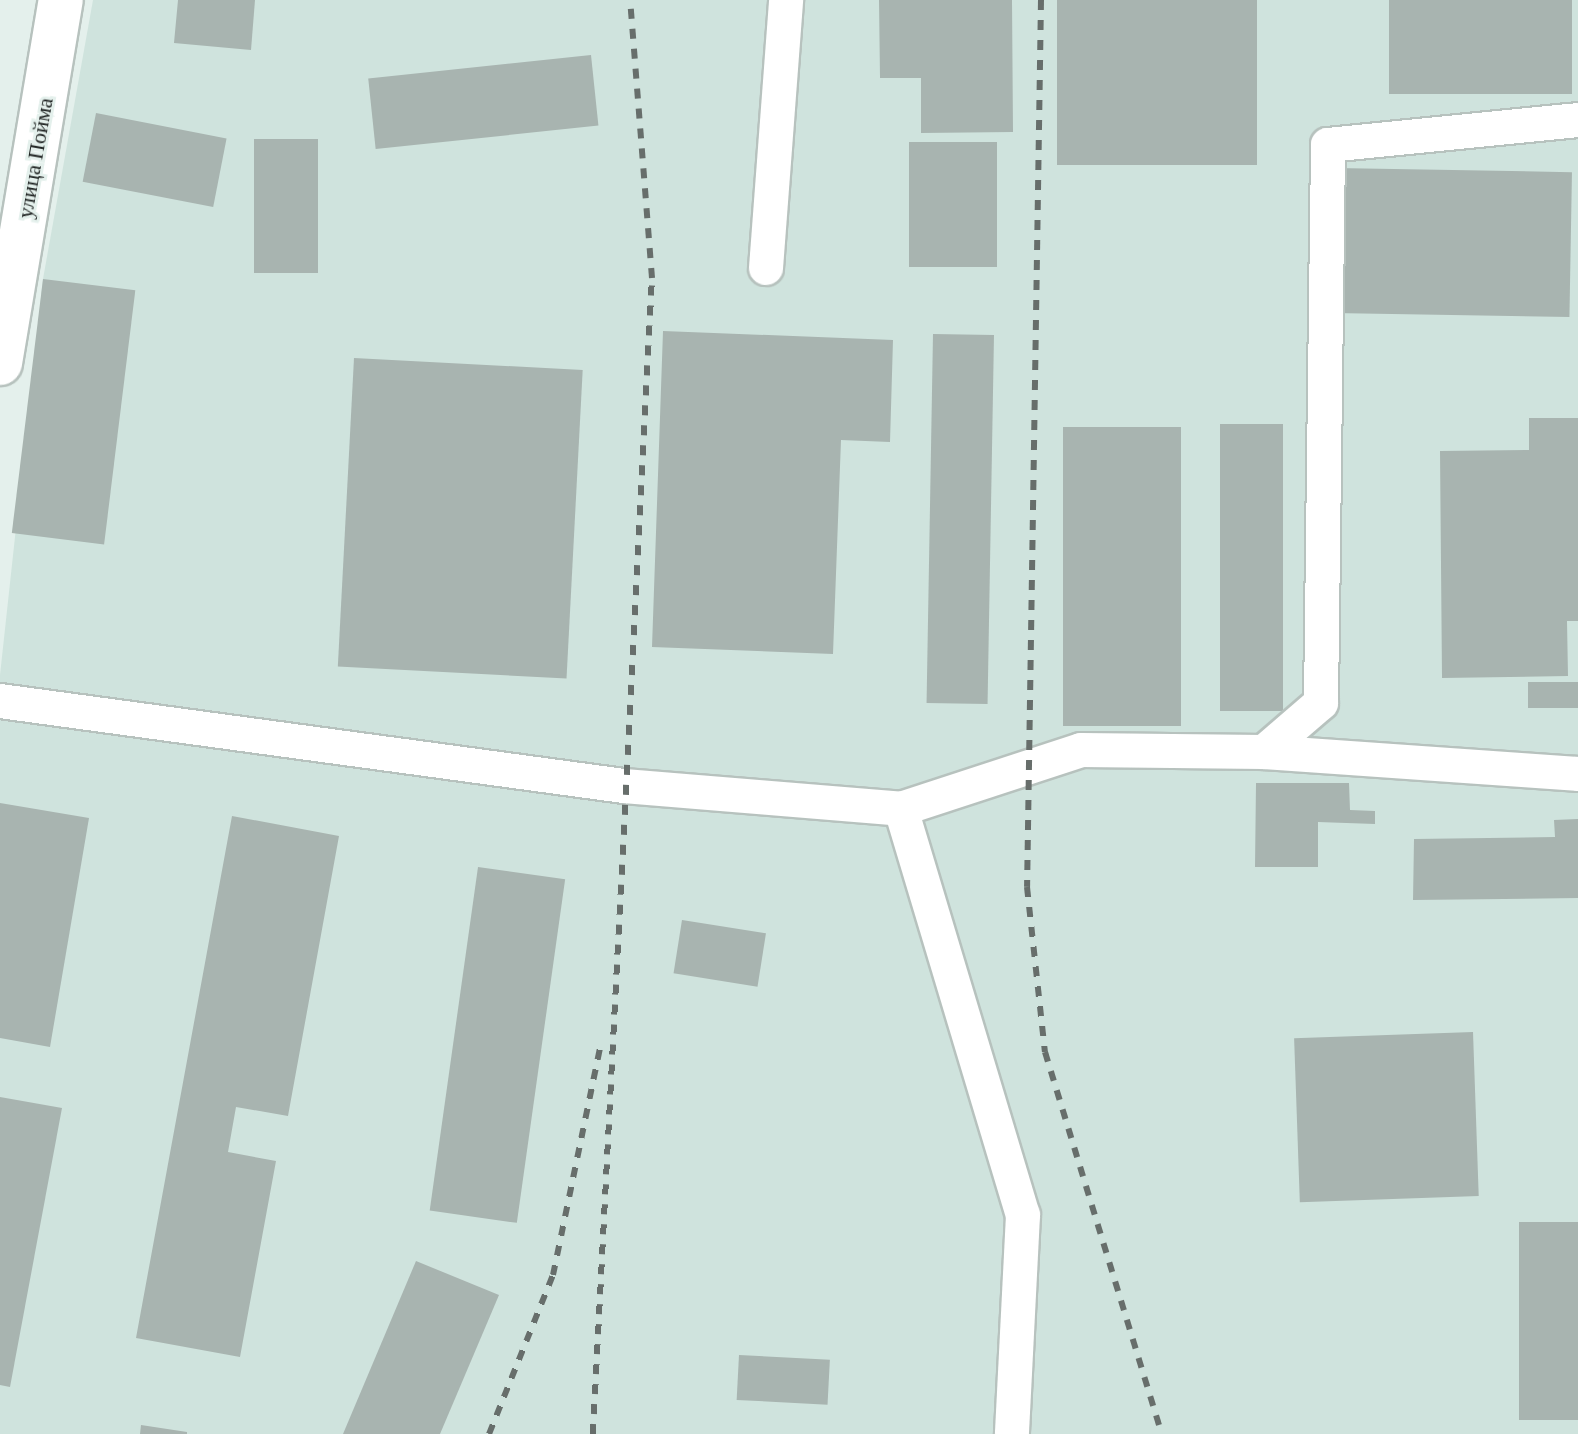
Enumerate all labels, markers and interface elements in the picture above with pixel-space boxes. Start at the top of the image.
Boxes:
street label: улица Пойма [11,96,59,220]

